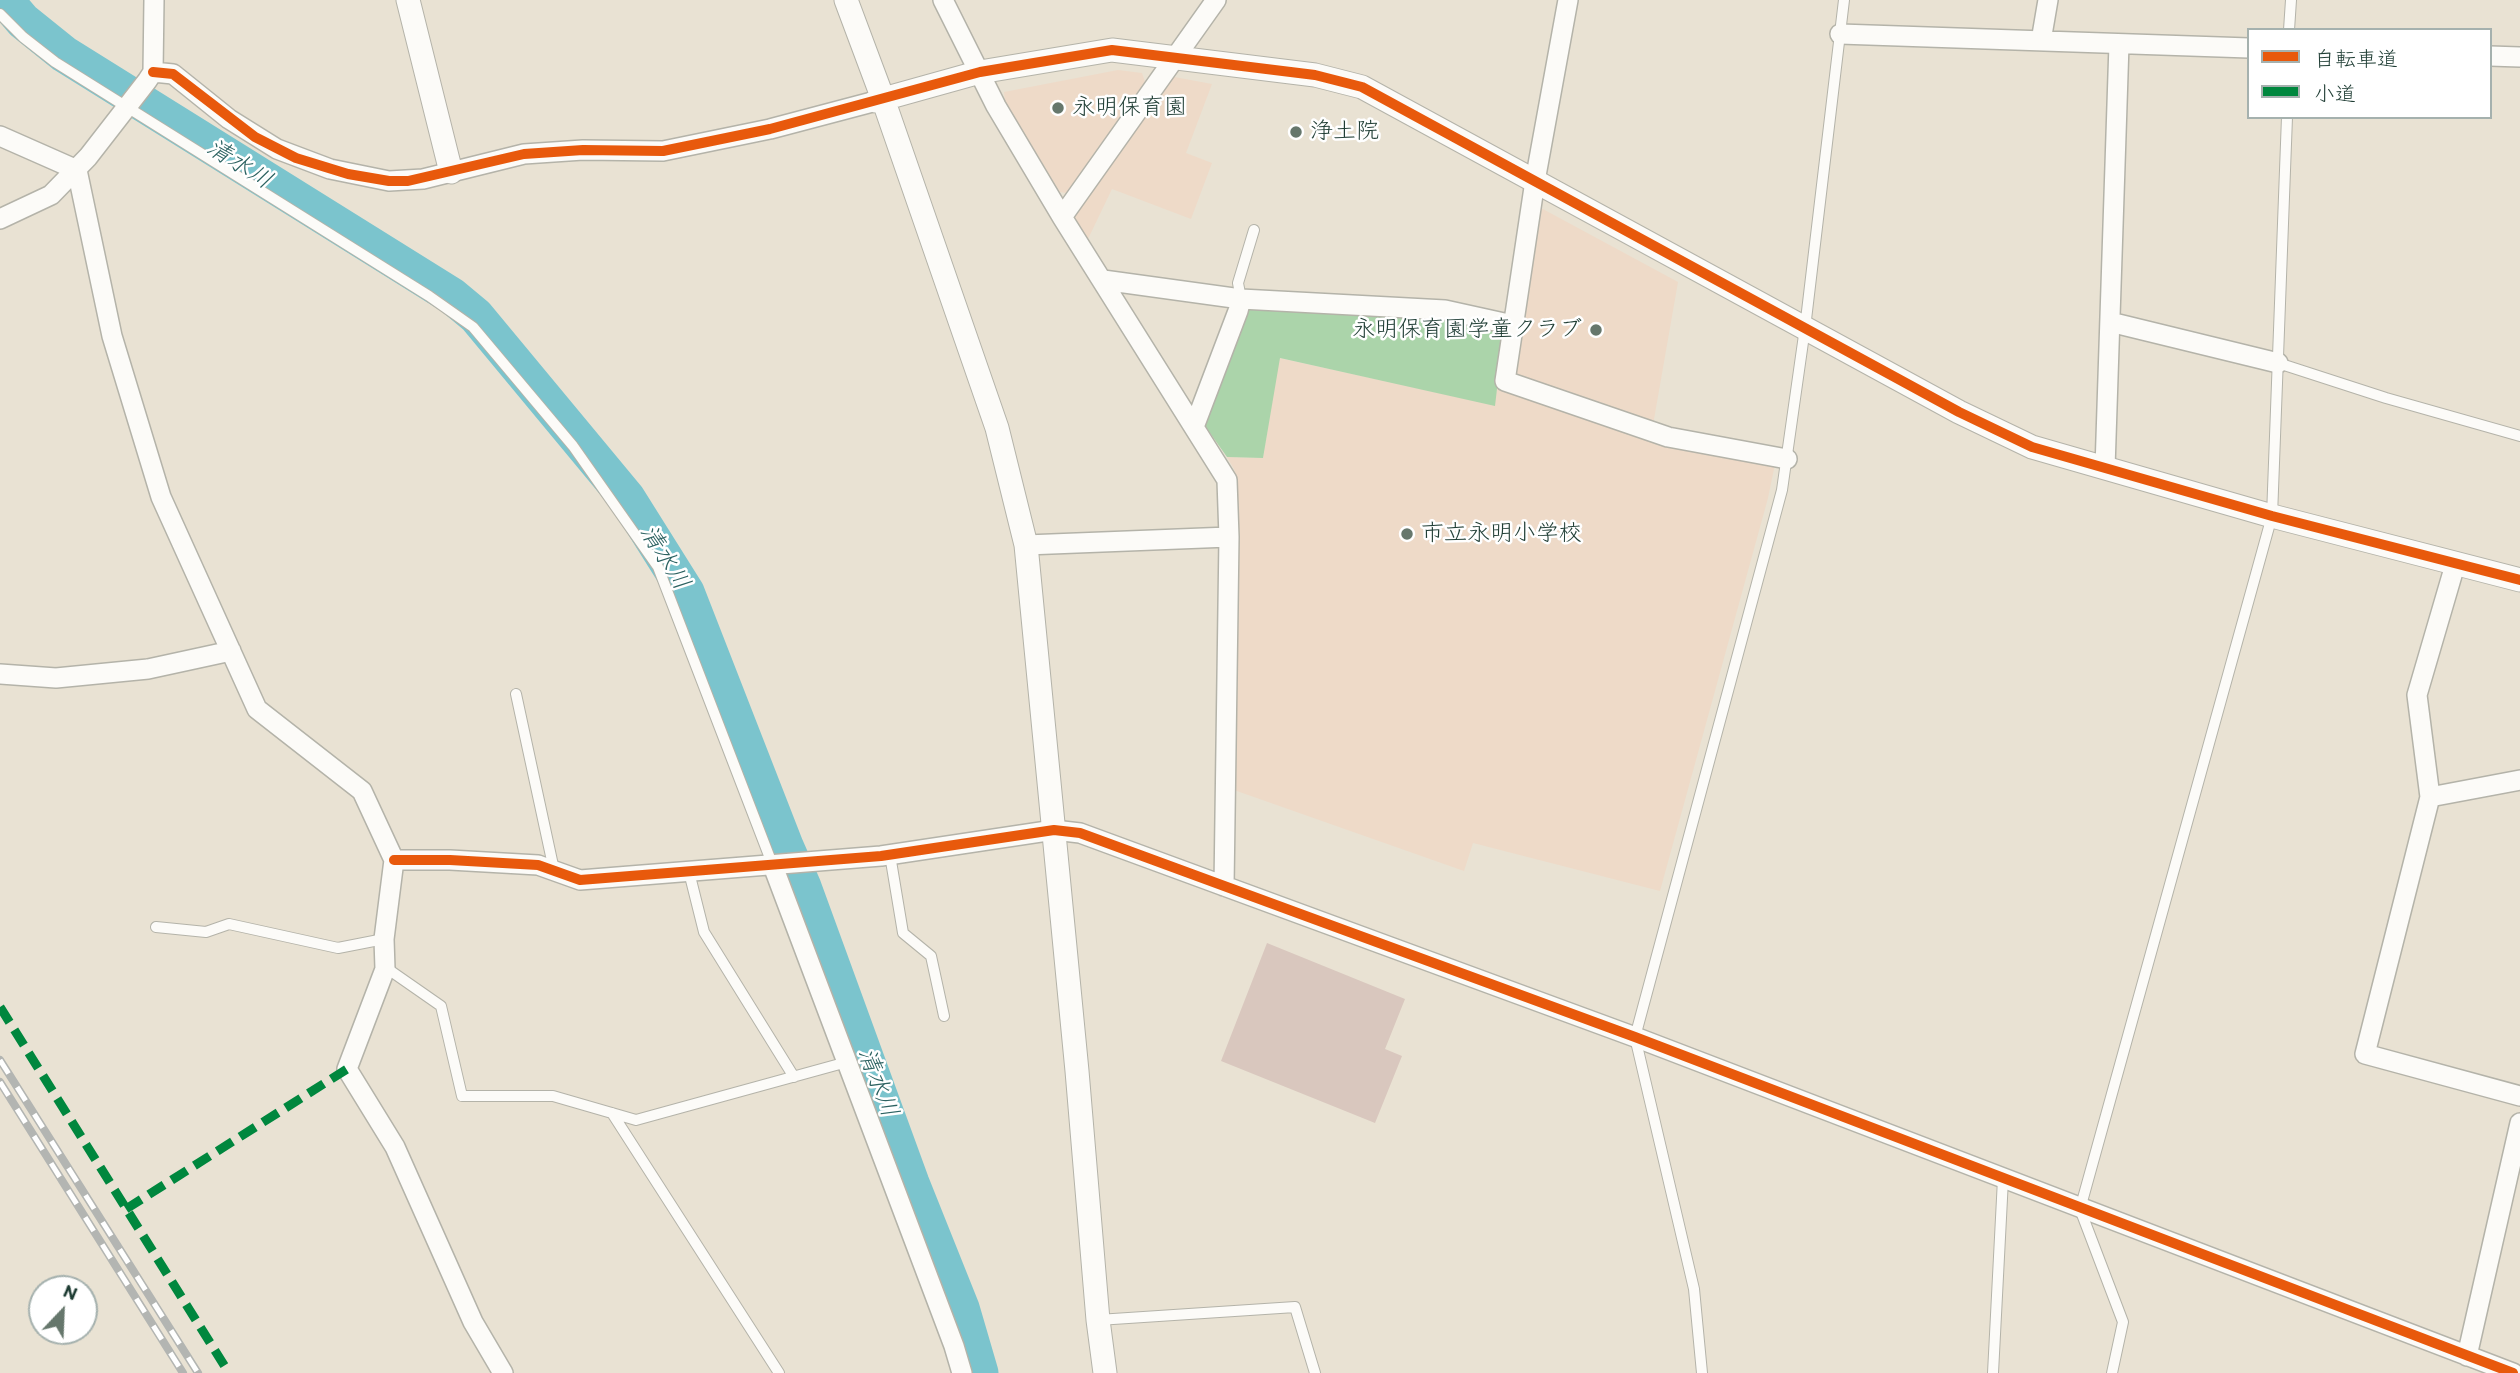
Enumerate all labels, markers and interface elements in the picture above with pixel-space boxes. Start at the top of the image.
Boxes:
legend [2247,28,2492,119]
text: 自転車道 [2314,46,2398,71]
text: 小道 [2314,81,2356,106]
place label: 永明保育園 [1072,94,1187,122]
marker: 永明保育園 [1050,100,1066,116]
place label: 浄土院 [1310,118,1379,146]
marker: 浄土院 [1288,124,1304,140]
water label: 清水川 [201,134,277,196]
place label: 永明保育園学童クラブ [1352,316,1582,344]
marker: 永明保育園学童クラブ [1588,322,1604,338]
water label: 清水川 [633,520,695,596]
place label: 市立永明小学校 [1421,520,1582,548]
marker: 市立永明小学校 [1399,526,1415,542]
water label: 清水川 [851,1044,903,1122]
north arrow [28,1275,98,1345]
text: N [60,1279,81,1305]

